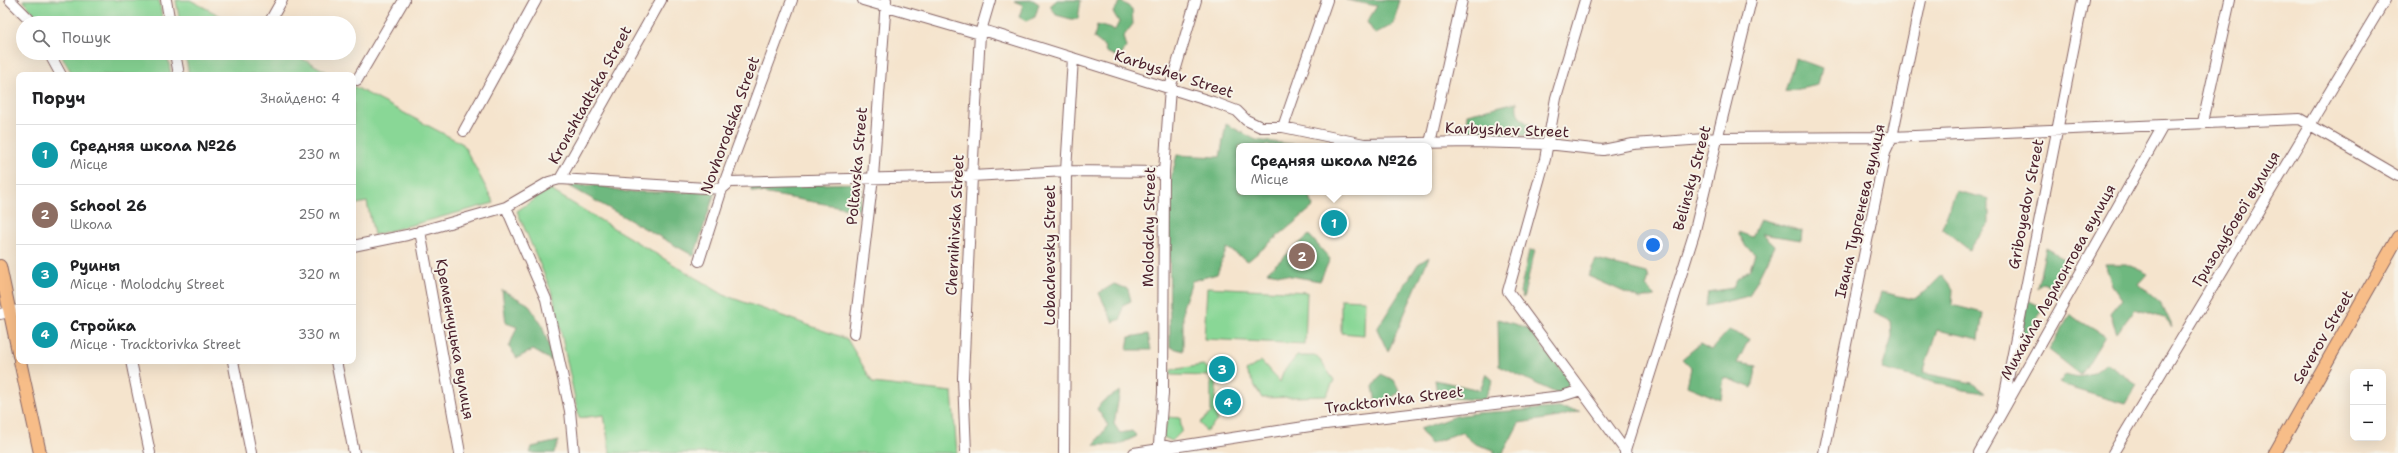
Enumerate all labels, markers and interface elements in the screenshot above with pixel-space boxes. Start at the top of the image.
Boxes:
search box [16,16,356,60]
street label: Kronshtadtska Street [544,22,636,168]
icon: search [30,27,52,49]
text: Пошук [62,28,111,48]
street label: Karbyshev Street [1112,45,1236,103]
street label: Novhorodska Street [696,53,764,197]
text: Поруч [32,87,85,109]
text: Знайдено: 4 [260,90,340,107]
street label: Poltavska Street [842,106,872,226]
street label: Karbyshev Street [1445,118,1569,142]
street label: Івана Тургенєва вулиця [1830,122,1890,300]
street label: Belinsky Street [1668,123,1716,233]
text: Средняя школа №26 [70,136,237,156]
street label: Griboyedov Street [2004,137,2048,271]
popup [1236,143,1432,195]
text: 1 [42,146,48,163]
text: 230 m [298,146,340,163]
street label: Гризодубової вулиця [2188,148,2284,290]
text: Средняя школа №26 [1251,151,1417,171]
street label: Chernihivska Street [941,154,969,296]
text: Місце [70,156,108,173]
street label: Molodchy Street [1138,167,1160,287]
text: Місце [1251,171,1289,188]
street label: Михайла Лермонтова вулиця [1996,180,2120,384]
street label: Lobachevsky Street [1040,185,1060,325]
text: School 26 [70,196,147,216]
text: 2 [40,206,50,223]
text: 250 m [299,206,340,223]
pin: 1 [1321,208,1347,238]
text: Школа [70,216,112,233]
your location [1643,235,1663,255]
pin: 2 [1289,241,1315,271]
text: Руины [70,256,120,276]
street label: Кременчуцька вулиця [431,257,479,421]
text: 3 [40,266,50,283]
text: 320 m [298,266,340,283]
text: Місце · Molodchy Street [70,276,225,293]
street label: Severov Street [2288,287,2358,387]
text: Стройка [70,316,136,336]
text: 4 [40,326,50,343]
text: 330 m [298,326,340,343]
text: Місце · Tracktorivka Street [70,336,241,353]
pin: 3 [1209,354,1235,384]
map controls [2350,369,2386,441]
button: + [2350,369,2386,405]
street label: Tracktorivka Street [1324,382,1464,418]
pin: 4 [1215,387,1241,417]
button: − [2350,405,2386,441]

